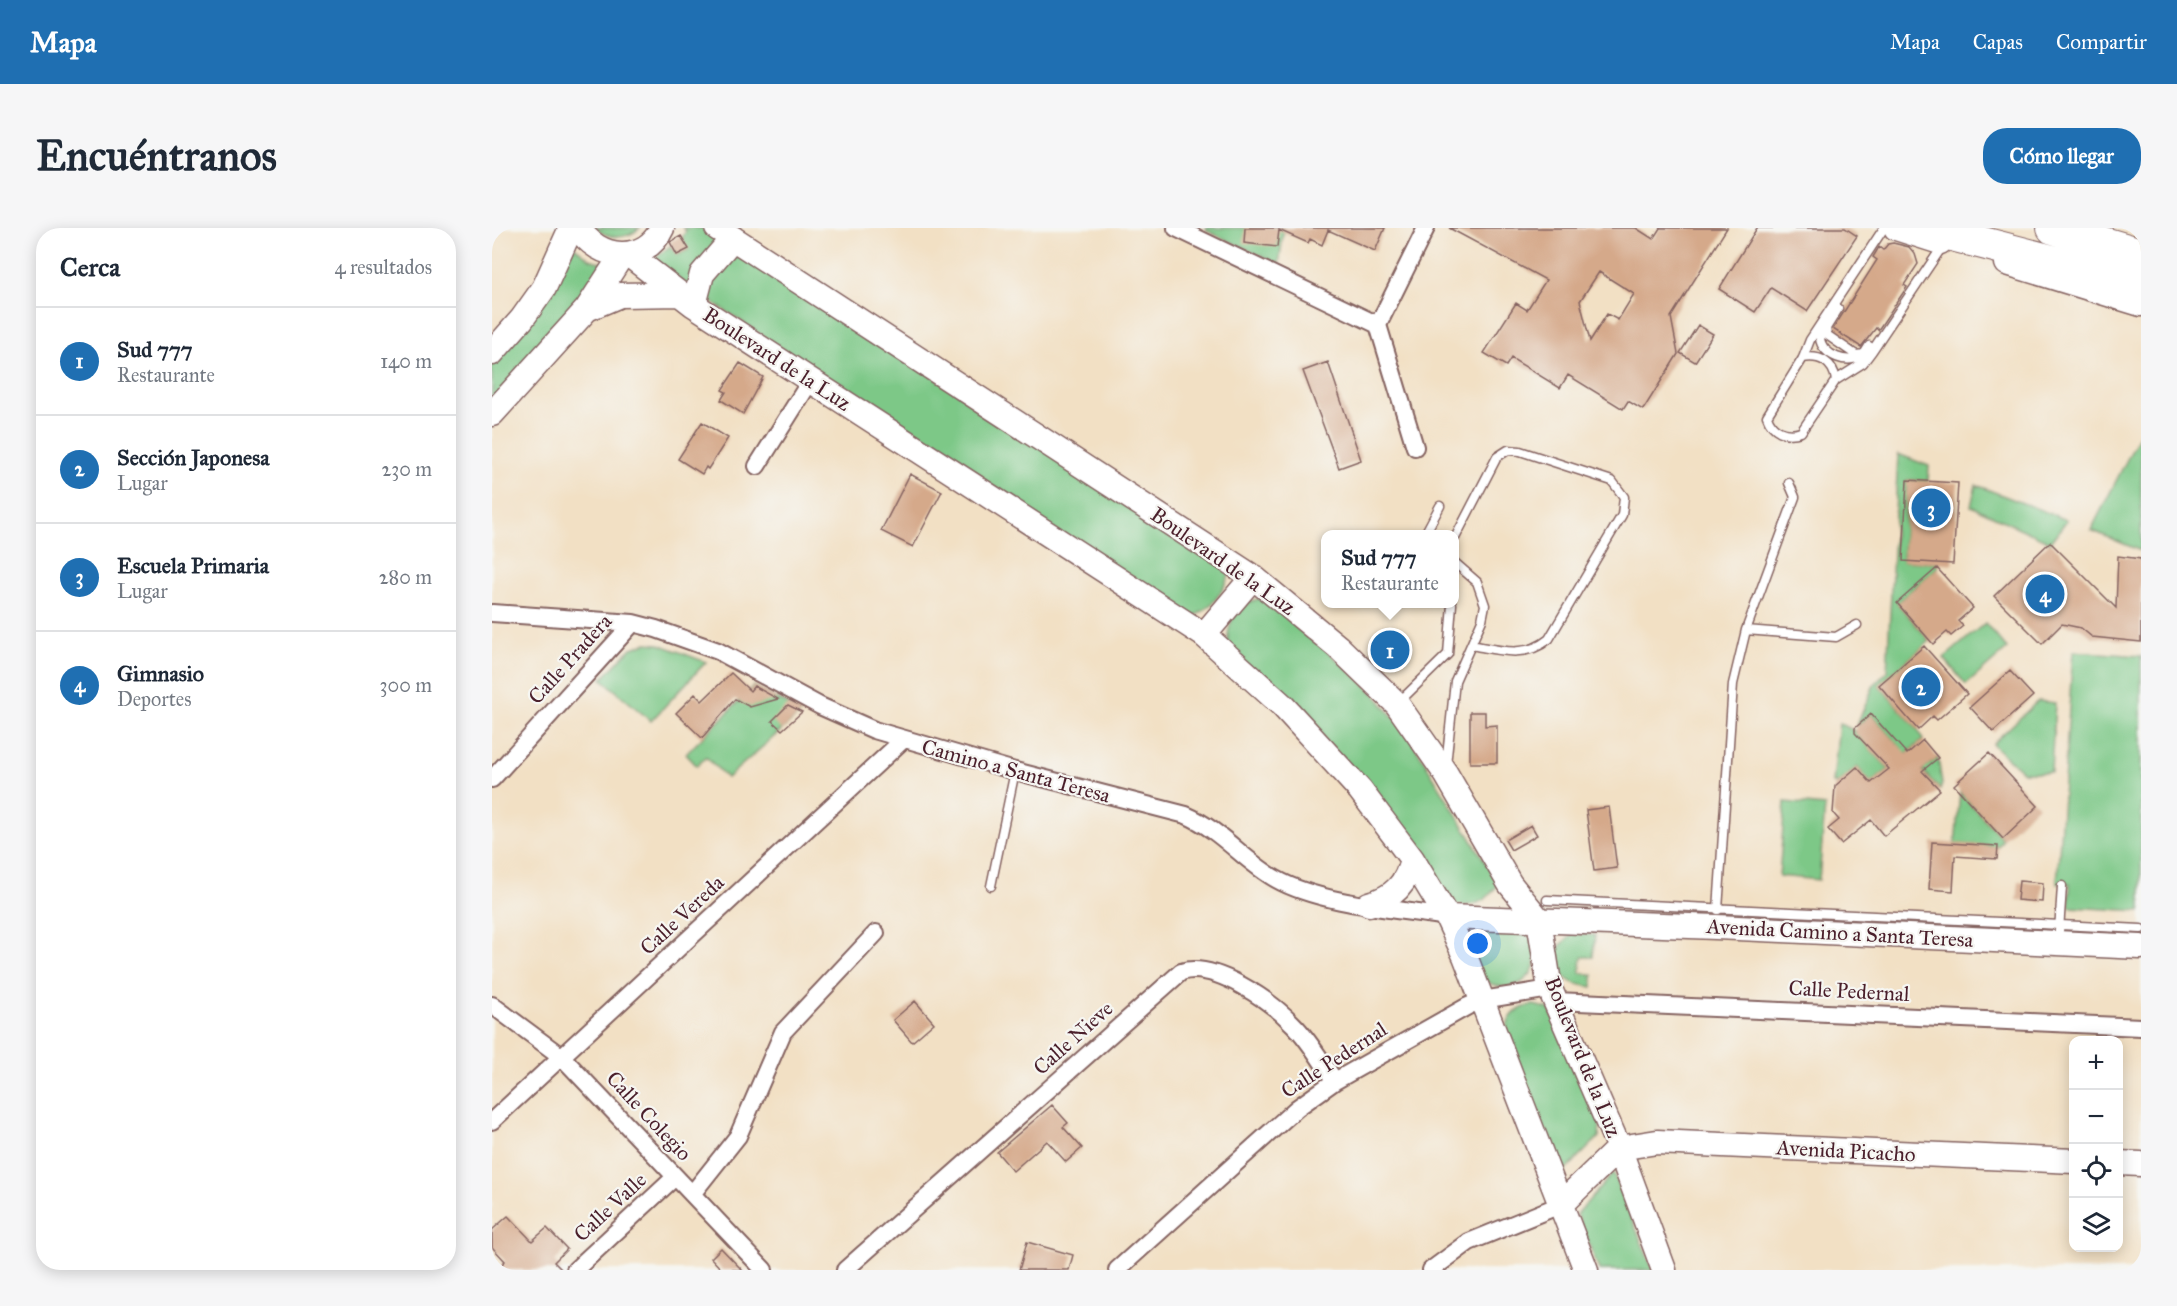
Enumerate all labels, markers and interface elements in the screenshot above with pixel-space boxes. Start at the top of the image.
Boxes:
text: Mapa [30,25,97,60]
text: Mapa [1890,29,1940,55]
text: Capas [1973,29,2023,55]
text: Compartir [2056,29,2147,55]
button: Cómo llegar [1983,128,2141,184]
text: Encuéntranos [36,130,277,182]
text: Cerca [60,251,120,283]
text: 4 resultados [334,255,432,279]
street label: Boulevard de la Luz [698,301,856,417]
text: Sud 777 [117,336,192,363]
text: 1 [76,349,83,373]
text: 140 m [380,349,432,373]
text: Restaurante [117,363,215,387]
text: Sección Japonesa [117,444,270,471]
text: 2 [75,457,84,481]
text: 230 m [381,457,432,481]
text: Lugar [117,471,168,495]
pin: 3 [1912,486,1950,530]
street label: Boulevard de la Luz [1145,501,1301,621]
popup [1321,530,1459,608]
text: Sud 777 [1341,544,1416,571]
text: Escuela Primaria [117,552,269,579]
text: 3 [76,565,84,589]
text: 280 m [379,565,432,589]
text: Restaurante [1341,571,1439,595]
pin: 4 [2026,572,2064,616]
text: Lugar [117,579,168,603]
street label: Calle Pradera [523,608,617,709]
pin: 1 [1370,628,1410,672]
text: Gimnasio [117,660,204,687]
pin: 2 [1902,664,1940,710]
text: 4 [74,673,85,697]
text: 300 m [380,673,432,697]
text: Deportes [117,687,192,711]
street label: Camino a Santa Teresa [919,733,1113,809]
street label: Calle Vereda [635,869,730,960]
street label: Avenida Camino a Santa Teresa [1705,913,1974,953]
your location [1463,929,1492,958]
street label: Boulevard de la Luz [1539,973,1627,1141]
street label: Calle Pedernal [1788,975,1910,1007]
street label: Calle Nieve [1028,995,1118,1081]
street label: Calle Pedernal [1276,1016,1392,1104]
map controls [2069,1036,2123,1252]
button: + [2069,1036,2123,1090]
street label: Calle Colegio [601,1066,697,1166]
button: − [2069,1090,2123,1144]
street label: Avenida Picacho [1775,1134,1917,1168]
button: locate [2069,1144,2123,1198]
street label: Calle Valle [568,1167,652,1247]
button: layers [2069,1198,2123,1252]

